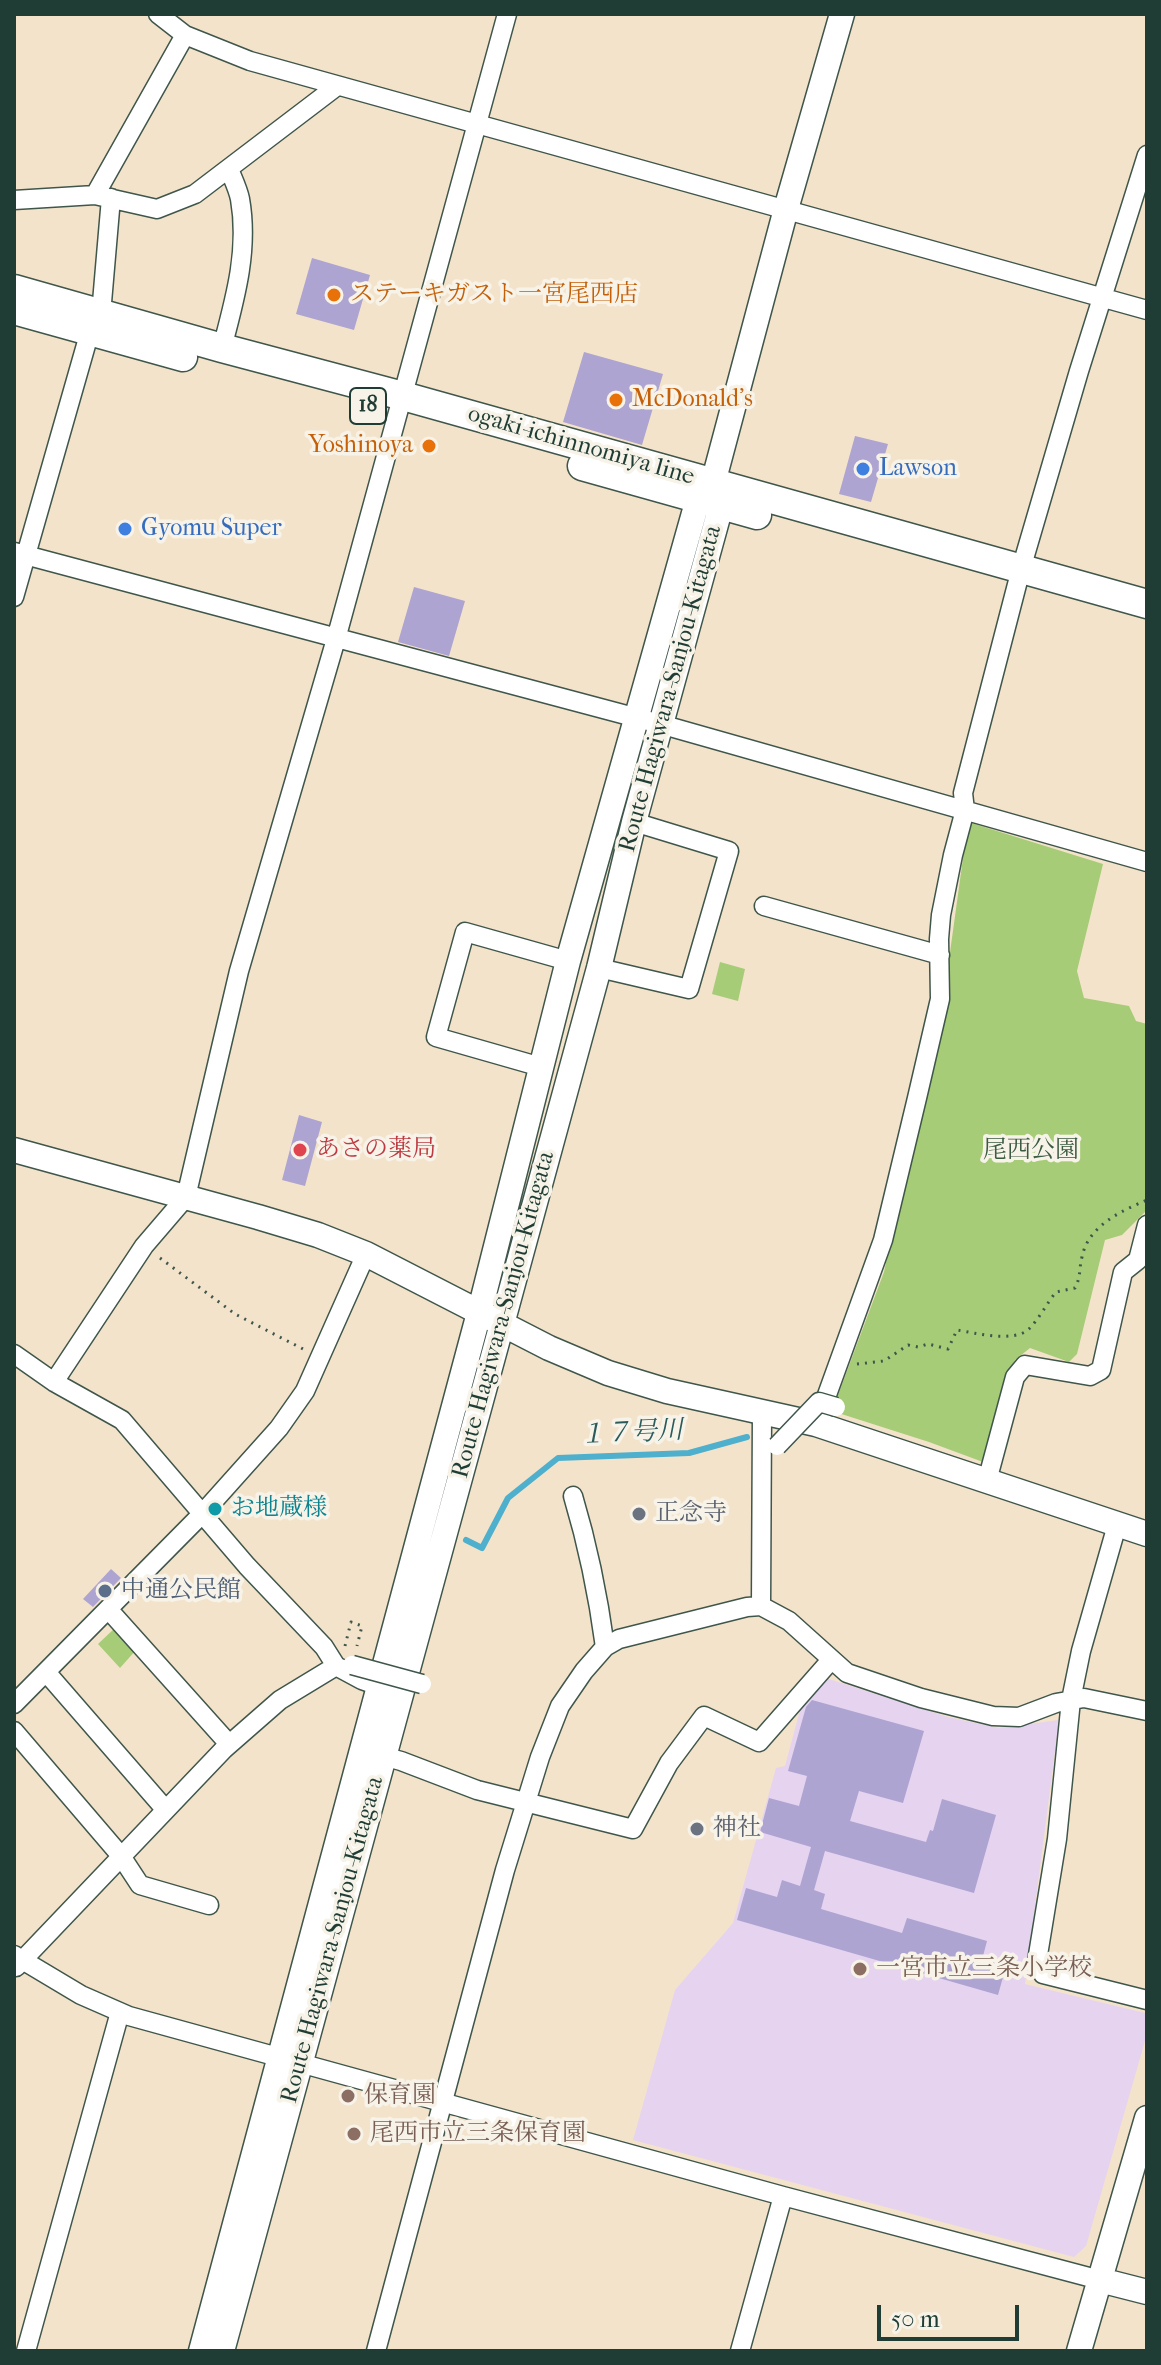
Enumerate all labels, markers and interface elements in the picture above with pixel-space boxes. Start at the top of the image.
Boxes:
place label: ステーキガスト一宮尾西店 [350,281,638,309]
marker: ステーキガスト一宮尾西店 [325,286,343,304]
place label: McDonald's [632,386,753,414]
road number: 18 [350,388,386,424]
marker: McDonald's [607,391,625,409]
street label: ogaki-ichinnomiya line [464,400,698,492]
place label: Yoshinoya [309,432,413,460]
marker: Yoshinoya [420,437,438,455]
place label: Lawson [879,455,957,483]
marker: Lawson [854,460,872,478]
place label: Gyomu Super [141,515,282,543]
marker: Gyomu Super [116,520,134,538]
street label: Route Hagiwara-Sanjou-Kitagata [613,523,729,855]
place label: あさの薬局 [316,1136,436,1164]
park label: 尾西公園 [983,1137,1079,1165]
marker: あさの薬局 [291,1141,309,1159]
street label: Route Hagiwara-Sanjou-Kitagata [446,1149,562,1481]
water label: １７号川 [578,1416,684,1452]
place label: お地蔵様 [231,1495,327,1523]
marker: お地蔵様 [206,1500,224,1518]
place label: 正念寺 [655,1500,727,1528]
marker: 正念寺 [630,1505,648,1523]
place label: 中通公民館 [121,1577,241,1605]
marker: 中通公民館 [96,1582,114,1600]
street label: Route Hagiwara-Sanjou-Kitagata [275,1774,391,2106]
place label: 神社 [713,1815,761,1843]
marker: 神社 [688,1820,706,1838]
place label: 一宮市立三条小学校 [876,1955,1092,1983]
marker: 一宮市立三条小学校 [851,1960,869,1978]
place label: 保育園 [364,2082,436,2110]
marker: 保育園 [339,2087,357,2105]
place label: 尾西市立三条保育園 [370,2120,586,2148]
marker: 尾西市立三条保育園 [345,2125,363,2143]
scale bar [881,2289,1023,2339]
text: 50 m [891,2305,940,2333]

